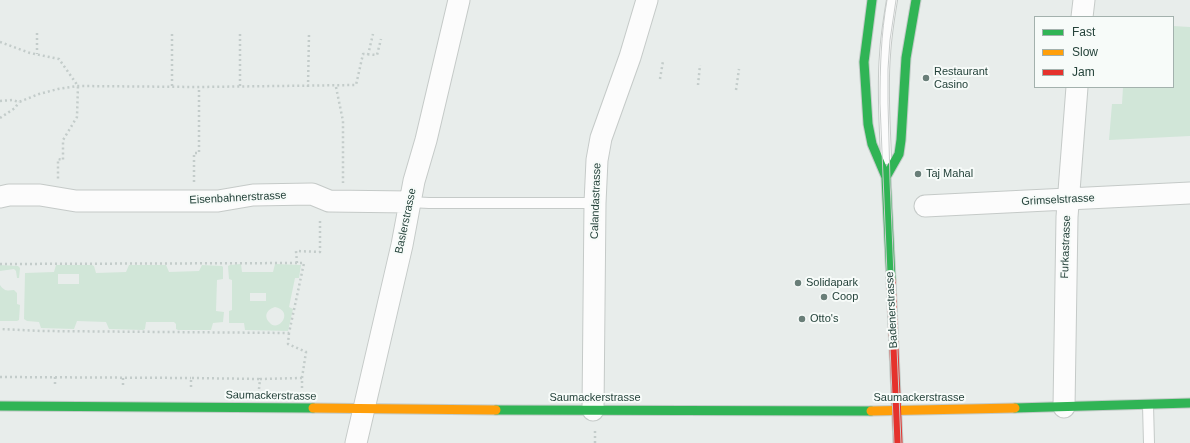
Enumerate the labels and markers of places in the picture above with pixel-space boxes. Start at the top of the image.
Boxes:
place label: Restaurant Casino [934,65,988,91]
marker: Restaurant Casino [921,73,931,83]
place label: Taj Mahal [926,167,973,181]
marker: Taj Mahal [913,169,923,179]
place label: Solidapark [806,276,858,290]
marker: Solidapark [793,278,803,288]
place label: Coop [832,290,858,304]
marker: Coop [819,292,829,302]
place label: Otto's [810,312,838,326]
marker: Otto's [797,314,807,324]

